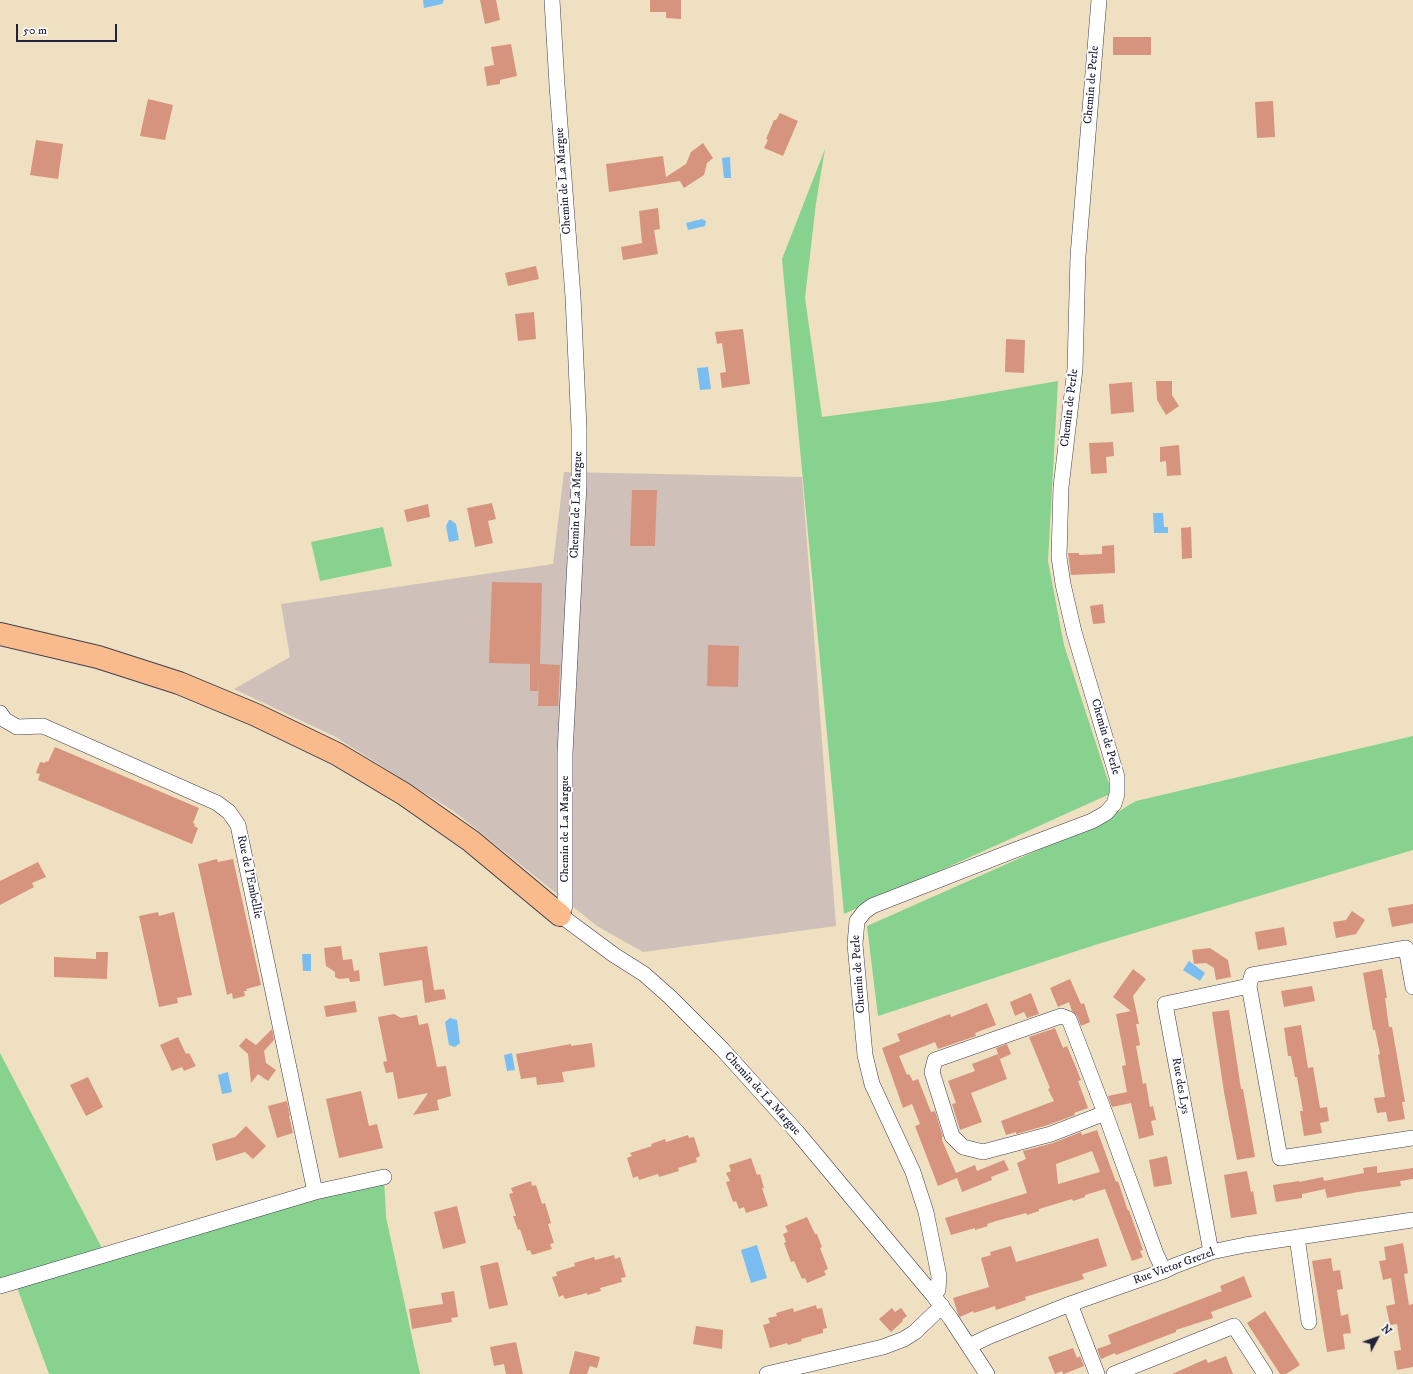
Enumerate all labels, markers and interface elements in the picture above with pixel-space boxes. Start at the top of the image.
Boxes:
scale bar [18,16,119,42]
text: 50 m [23,23,47,38]
street label: Chemin de Perle [1081,45,1103,125]
street label: Chemin de La Margue [553,127,575,235]
street label: Chemin de Perle [1058,368,1082,448]
street label: Chemin de La Margue [568,451,586,559]
street label: Chemin de Perle [1087,697,1123,777]
street label: Chemin de La Margue [559,775,573,883]
street label: Rue de l'Embellie [233,834,265,920]
street label: Chemin de Perle [849,934,869,1014]
street label: Chemin de La Margue [721,1049,803,1139]
street label: Rue des Lys [1168,1057,1192,1115]
street label: Rue Victor Grezel [1131,1246,1217,1288]
north arrow [1357,1318,1397,1358]
text: N [1378,1322,1394,1338]

